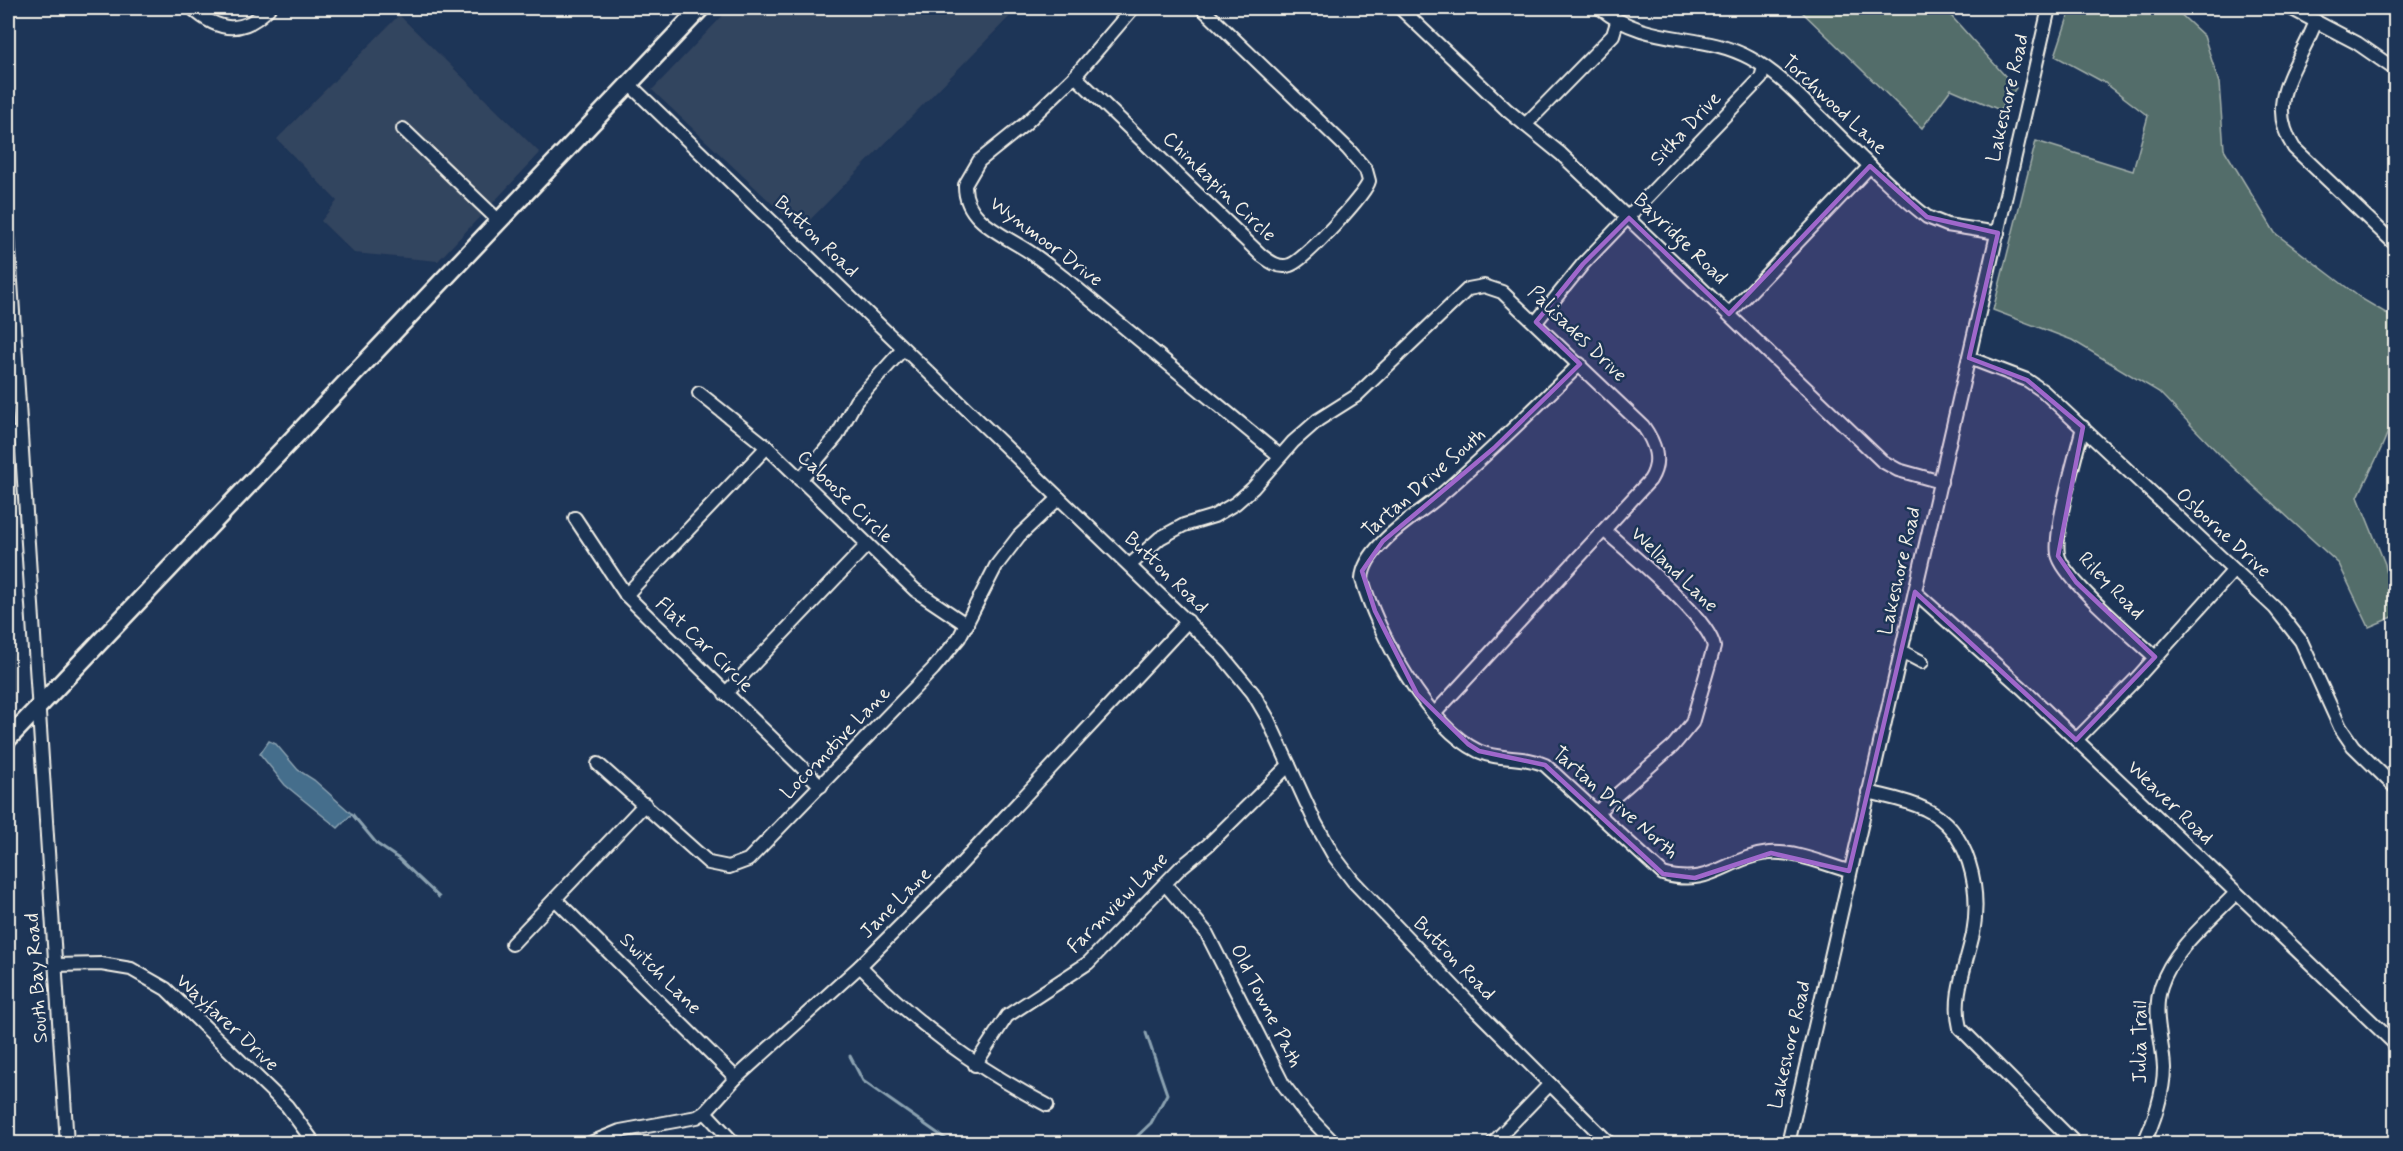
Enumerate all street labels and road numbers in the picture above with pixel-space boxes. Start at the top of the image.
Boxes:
street label: Lakeshore Road [1980,31,2036,165]
street label: Torchwood Lane [1775,49,1893,161]
street label: Sitka Drive [1644,86,1728,172]
street label: Chinkapin Circle [1156,126,1282,248]
street label: Bayridge Road [1625,187,1733,292]
street label: Button Road [768,190,864,284]
street label: Wynmoor Drive [984,190,1108,294]
street label: Palisades Drive [1521,280,1633,388]
street label: Tartan Drive South [1356,422,1492,544]
street label: Caboose Circle [791,444,899,550]
street label: Osborne Drive [2170,482,2276,584]
street label: Lakeshore Road [1872,504,1928,638]
street label: Welland Lane [1624,521,1724,619]
street label: Button Road [1118,526,1214,620]
street label: Riley Road [2072,546,2150,626]
street label: Flat Car Circle [649,591,759,699]
street label: Locomotive Lane [775,680,897,806]
street label: Tartan Drive North [1546,740,1684,866]
street label: Weaver Road [2121,755,2219,851]
street label: Farmview Lane [1061,846,1175,960]
street label: Jane Lane [854,861,938,945]
street label: Button Road [1407,911,1501,1007]
street label: South Bay Road [19,912,55,1044]
street label: Switch Lane [613,927,707,1021]
street label: Old Towne Path [1223,940,1309,1072]
street label: Wayfarer Drive [170,968,284,1078]
street label: Lakeshore Road [1762,978,1818,1112]
street label: Julia Trail [2127,1000,2154,1084]

